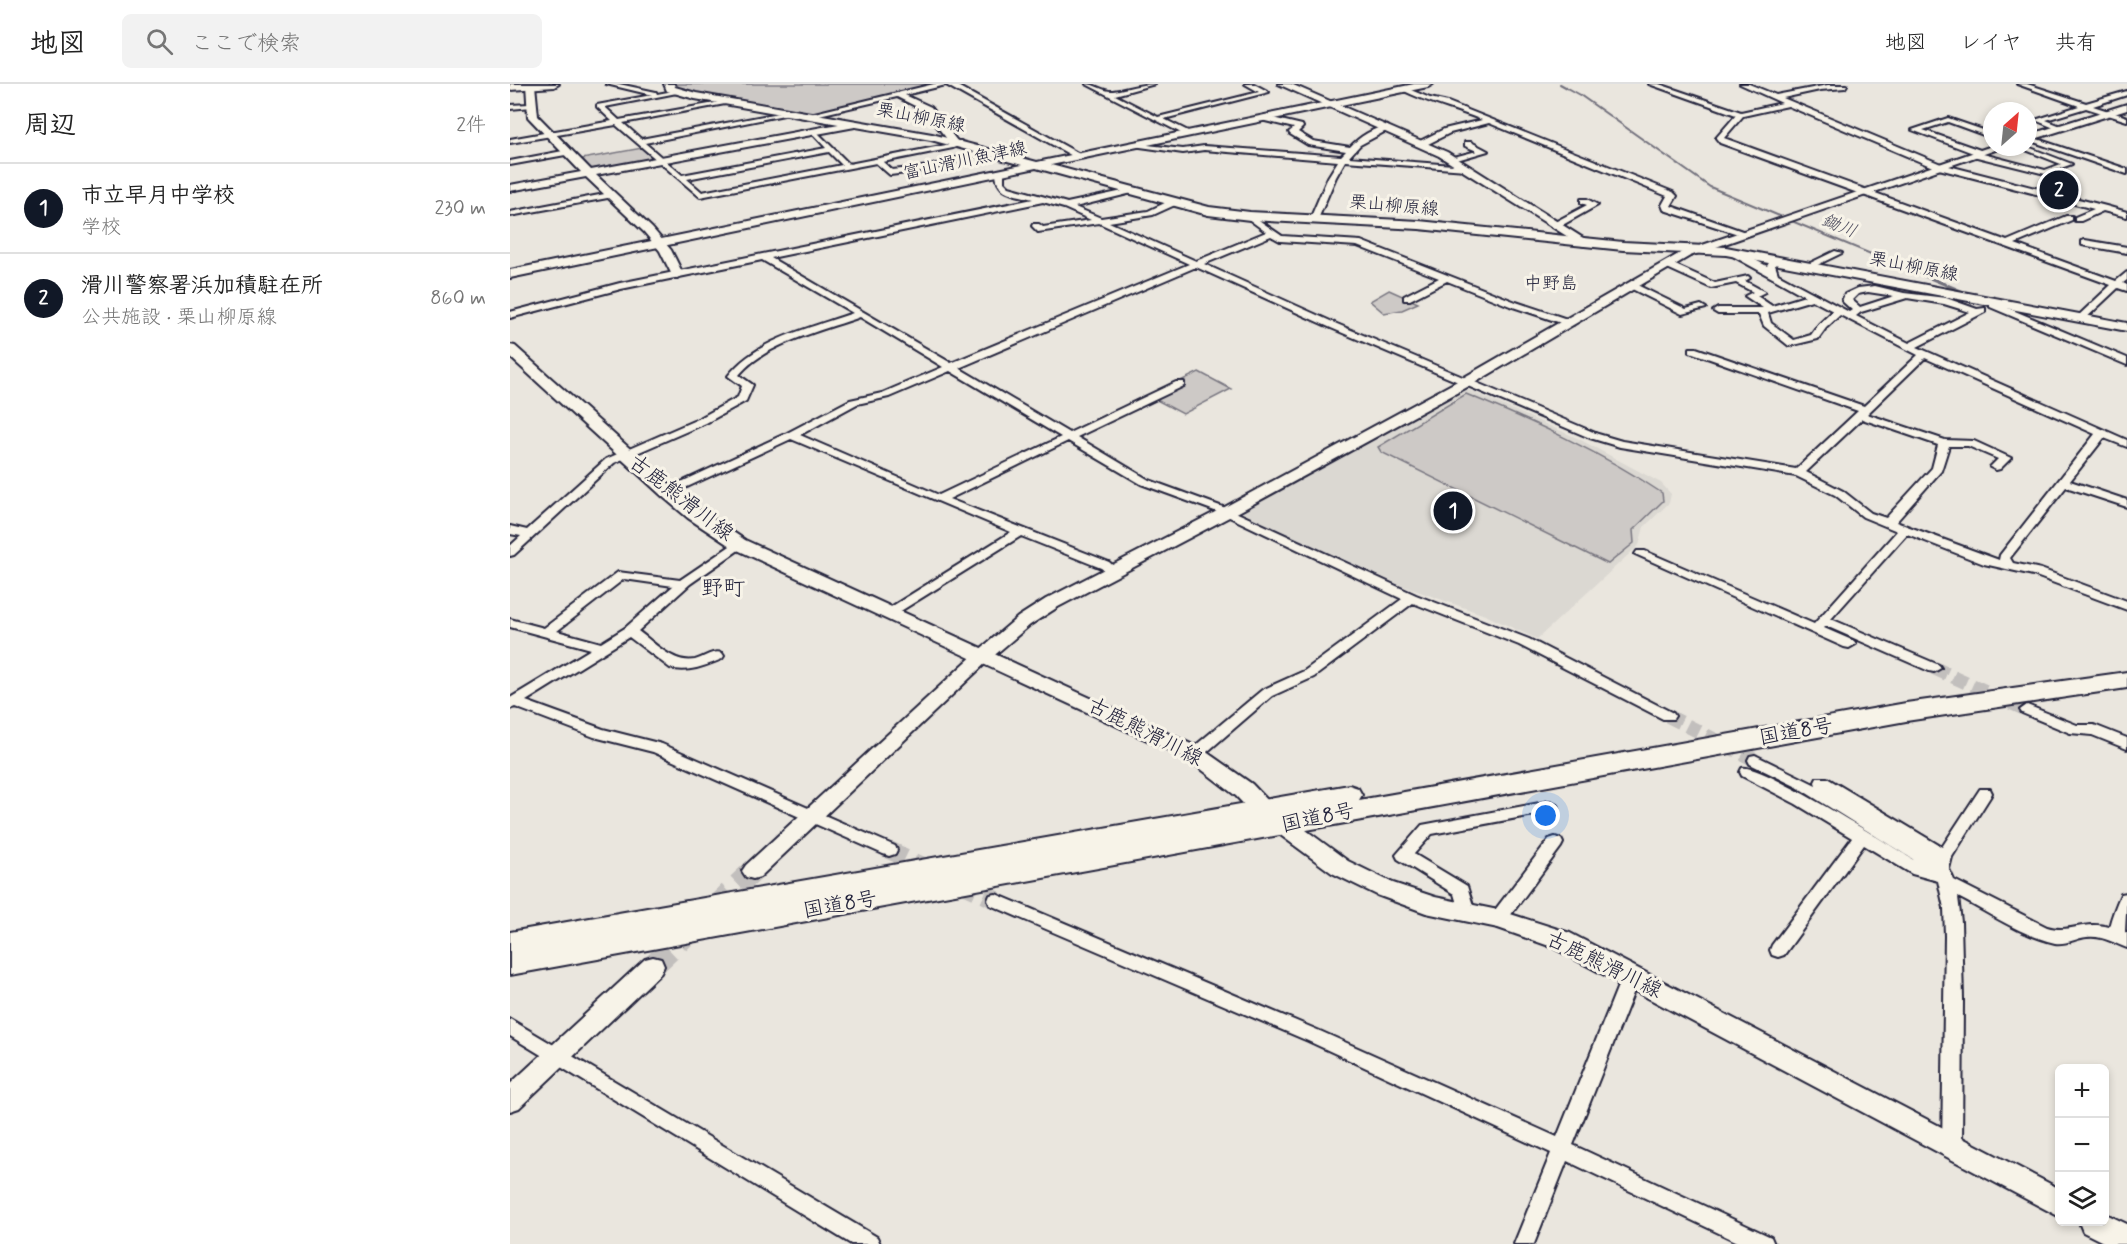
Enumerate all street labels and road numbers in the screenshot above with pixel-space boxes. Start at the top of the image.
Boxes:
street label: 栗山柳原線 [875,98,967,138]
street label: 富山滑川魚津線 [901,136,1029,186]
street label: 栗山柳原線 [1348,190,1440,222]
street label: 栗山柳原線 [1868,247,1960,287]
street label: 古鹿熊滑川線 [623,448,739,548]
street label: 古鹿熊滑川線 [1083,691,1207,773]
street label: 国道8号 [1757,712,1835,752]
street label: 国道8号 [1278,797,1358,839]
street label: 国道8号 [801,885,879,925]
street label: 古鹿熊滑川線 [1541,925,1667,1005]

